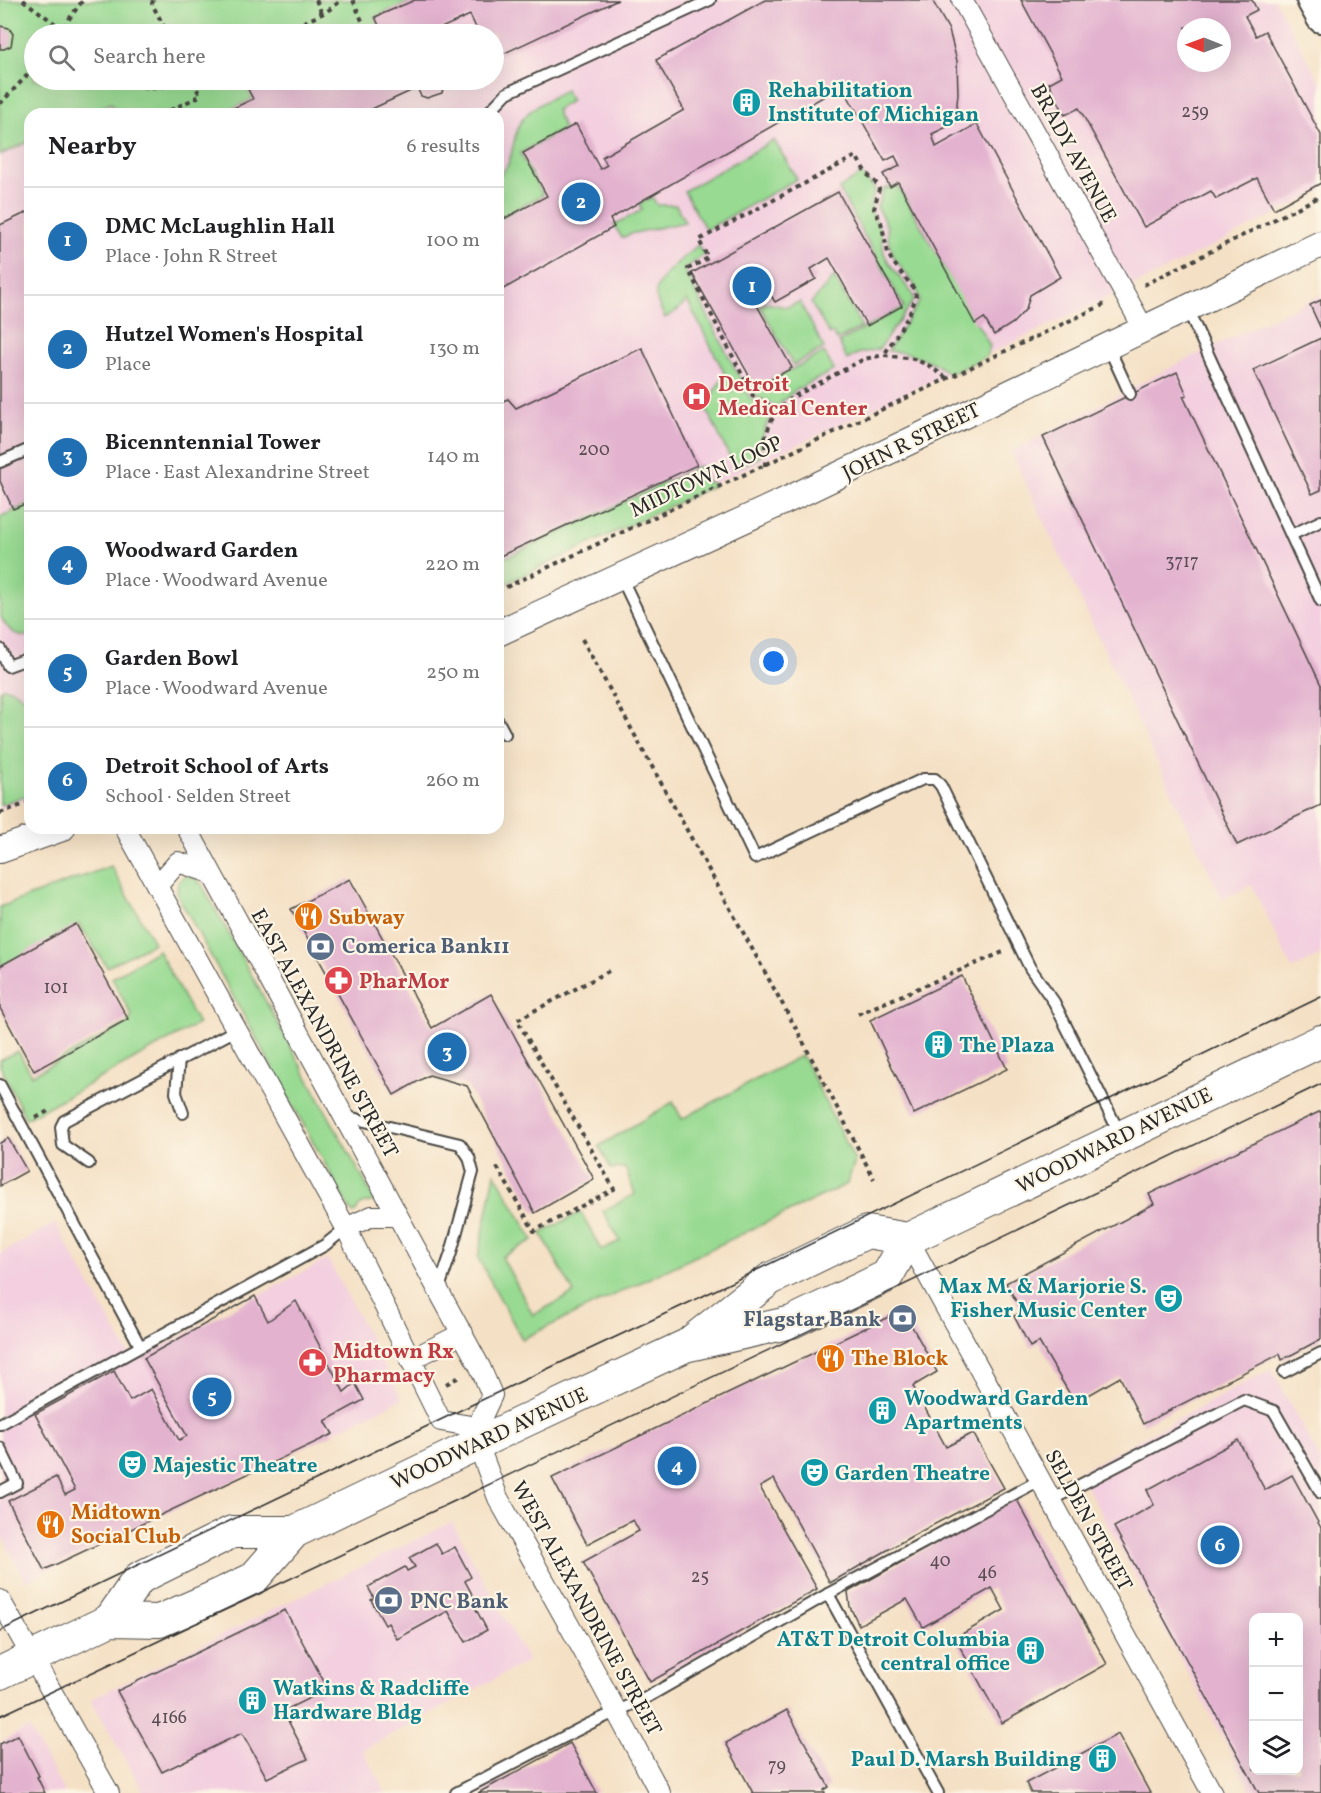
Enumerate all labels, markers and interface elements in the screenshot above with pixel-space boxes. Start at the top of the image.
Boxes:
north arrow [1177,18,1231,72]
search box [24,24,504,90]
icon: search [45,41,78,74]
text: Search here [93,42,206,73]
place label: Rehabilitation Institute of Michigan [768,77,979,130]
street label: BRADY AVENUE [1022,79,1123,228]
building icon: Rehabilitation Institute of Michigan [731,86,763,118]
house number: 259 [1181,100,1209,125]
text: Nearby [48,129,137,165]
text: 6 results [407,133,480,161]
pin: 2 [562,180,600,224]
text: DMC McLaughlin Hall [105,212,335,243]
text: 1 [63,227,72,255]
text: 100 m [426,227,480,255]
text: Place · John R Street [105,243,278,271]
pin: 1 [732,264,771,308]
text: Hutzel Women's Hospital [105,320,363,351]
text: 2 [62,335,73,363]
text: 130 m [429,335,480,363]
text: Place [105,351,151,379]
place label: Detroit Medical Center [718,371,868,424]
hospital icon: Detroit Medical Center [681,380,713,412]
street label: JOHN R STREET [838,396,986,488]
text: Bicenntennial Tower [105,428,321,459]
street label: MIDTOWN LOOP [626,429,787,525]
house number: 200 [578,438,610,463]
text: 3 [62,443,73,471]
text: 140 m [427,443,480,471]
text: Place · East Alexandrine Street [105,459,370,487]
text: Woodward Garden [105,536,298,567]
house number: 3717 [1165,550,1199,575]
text: 4 [61,551,74,579]
text: 220 m [425,551,480,579]
text: Place · Woodward Avenue [105,567,328,595]
text: Garden Bowl [105,644,238,675]
your location [759,647,788,676]
text: 5 [63,659,72,687]
text: 250 m [426,659,480,687]
text: Place · Woodward Avenue [105,675,328,703]
text: Detroit School of Arts [105,752,329,783]
text: 6 [62,767,73,795]
text: 260 m [425,767,480,795]
text: School · Selden Street [105,783,291,811]
restaurant icon: Subway [292,901,324,933]
street label: EAST ALEXANDRINE STREET [243,904,404,1164]
place label: Subway [329,904,405,933]
bank icon: Comerica Bank11 [305,930,337,962]
place label: Comerica Bank11 [342,933,510,962]
pharmacy icon: PharMor [322,965,354,997]
place label: PharMor [359,968,449,997]
house number: 101 [44,976,68,1001]
building icon: The Plaza [922,1029,954,1061]
pin: 3 [428,1030,466,1074]
place label: The Plaza [959,1032,1055,1061]
street label: WOODWARD AVENUE [1012,1081,1218,1202]
place label: Max M. & Marjorie S. Fisher Music Center [939,1273,1147,1326]
theatre icon: Max M. & Marjorie S. Fisher Music Center [1152,1282,1184,1314]
bank icon: Flagstar Bank [886,1303,918,1335]
place label: Flagstar Bank [743,1306,881,1335]
place label: Midtown Rx Pharmacy [333,1338,454,1391]
restaurant icon: The Block [814,1342,846,1374]
place label: The Block [851,1345,948,1374]
pharmacy icon: Midtown Rx Pharmacy [296,1347,328,1379]
pin: 5 [192,1374,232,1420]
street label: WOODWARD AVENUE [386,1381,593,1498]
place label: Woodward Garden Apartments [904,1385,1089,1438]
building icon: Woodward Garden Apartments [867,1394,899,1426]
pin: 4 [658,1444,696,1488]
street label: SELDEN STREET [1037,1445,1139,1597]
theatre icon: Majestic Theatre [116,1449,148,1481]
place label: Majestic Theatre [153,1452,317,1481]
theatre icon: Garden Theatre [798,1457,830,1489]
place label: Garden Theatre [835,1460,990,1489]
street label: WEST ALEXANDRINE STREET [503,1476,668,1741]
place label: Midtown Social Club [71,1499,181,1552]
restaurant icon: Midtown Social Club [34,1508,66,1540]
pin: 6 [1200,1522,1240,1568]
house number: 40 [929,1549,951,1574]
house number: 46 [977,1561,997,1586]
house number: 25 [691,1565,709,1590]
bank icon: PNC Bank [373,1585,405,1617]
place label: PNC Bank [410,1588,509,1617]
map controls [1249,1613,1303,1775]
button: + [1249,1613,1303,1667]
place label: AT&T Detroit Columbia central office [777,1626,1010,1679]
building icon: AT&T Detroit Columbia central office [1015,1635,1047,1667]
button: − [1249,1667,1303,1721]
place label: Watkins & Radcliffe Hardware Bldg [273,1675,469,1728]
building icon: Watkins & Radcliffe Hardware Bldg [236,1684,268,1716]
house number: 4166 [151,1706,187,1731]
button: layers [1249,1721,1303,1775]
building icon: Paul D. Marsh Building [1086,1743,1118,1775]
place label: Paul D. Marsh Building [851,1746,1081,1775]
house number: 79 [768,1754,786,1779]

